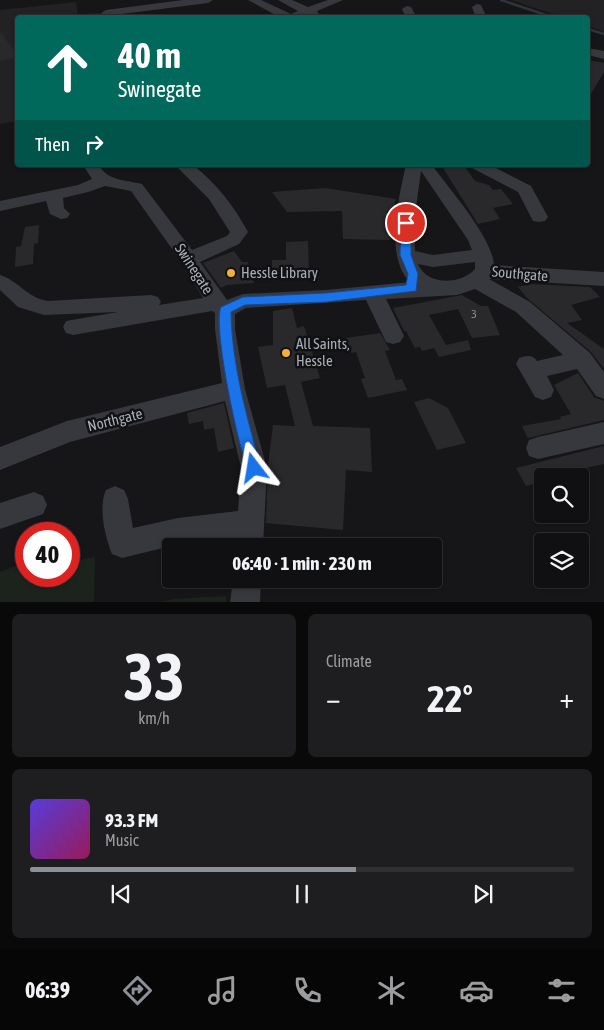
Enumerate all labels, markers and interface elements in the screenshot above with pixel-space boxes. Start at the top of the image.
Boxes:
icon: ahead [35,35,100,100]
text: 40 m [118,35,181,75]
text: Swinegate [118,76,201,102]
icon: right [80,130,108,158]
text: Then [35,133,70,155]
pin [385,202,427,244]
icon: arrive [392,209,420,237]
street label: Swinegate [172,240,217,297]
street label: Southgate [491,263,549,284]
place label: Hessle Library [241,264,318,281]
marker: Hessle Library [225,267,237,279]
house number: 3 [471,307,477,321]
place label: All Saints, Hessle [296,335,350,369]
marker: All Saints, Hessle [280,347,292,359]
street label: Northgate [86,404,144,435]
position arrow [227,441,279,493]
map controls [534,468,589,588]
button: search [534,468,589,523]
speed limit sign: 40 [15,522,80,587]
button: layers [534,533,589,588]
text: 06:40 · 1 min · 230 m [232,552,372,574]
text: 33 [123,639,185,714]
text: Climate [326,652,372,670]
text: 22° [427,677,473,720]
text: − [326,682,341,714]
text: + [559,682,574,714]
text: km/h [138,709,170,727]
text: 93.3 FM [105,809,158,831]
text: Music [105,831,139,849]
icon: previous [107,880,135,908]
icon: pause [288,880,316,908]
icon: next [469,880,497,908]
icon: directions [120,973,155,1008]
icon: music [205,973,240,1008]
icon: phone [290,973,325,1008]
icon: climate [374,973,409,1008]
icon: car [459,973,494,1008]
icon: filters [544,973,579,1008]
text: 06:39 [25,977,70,1003]

